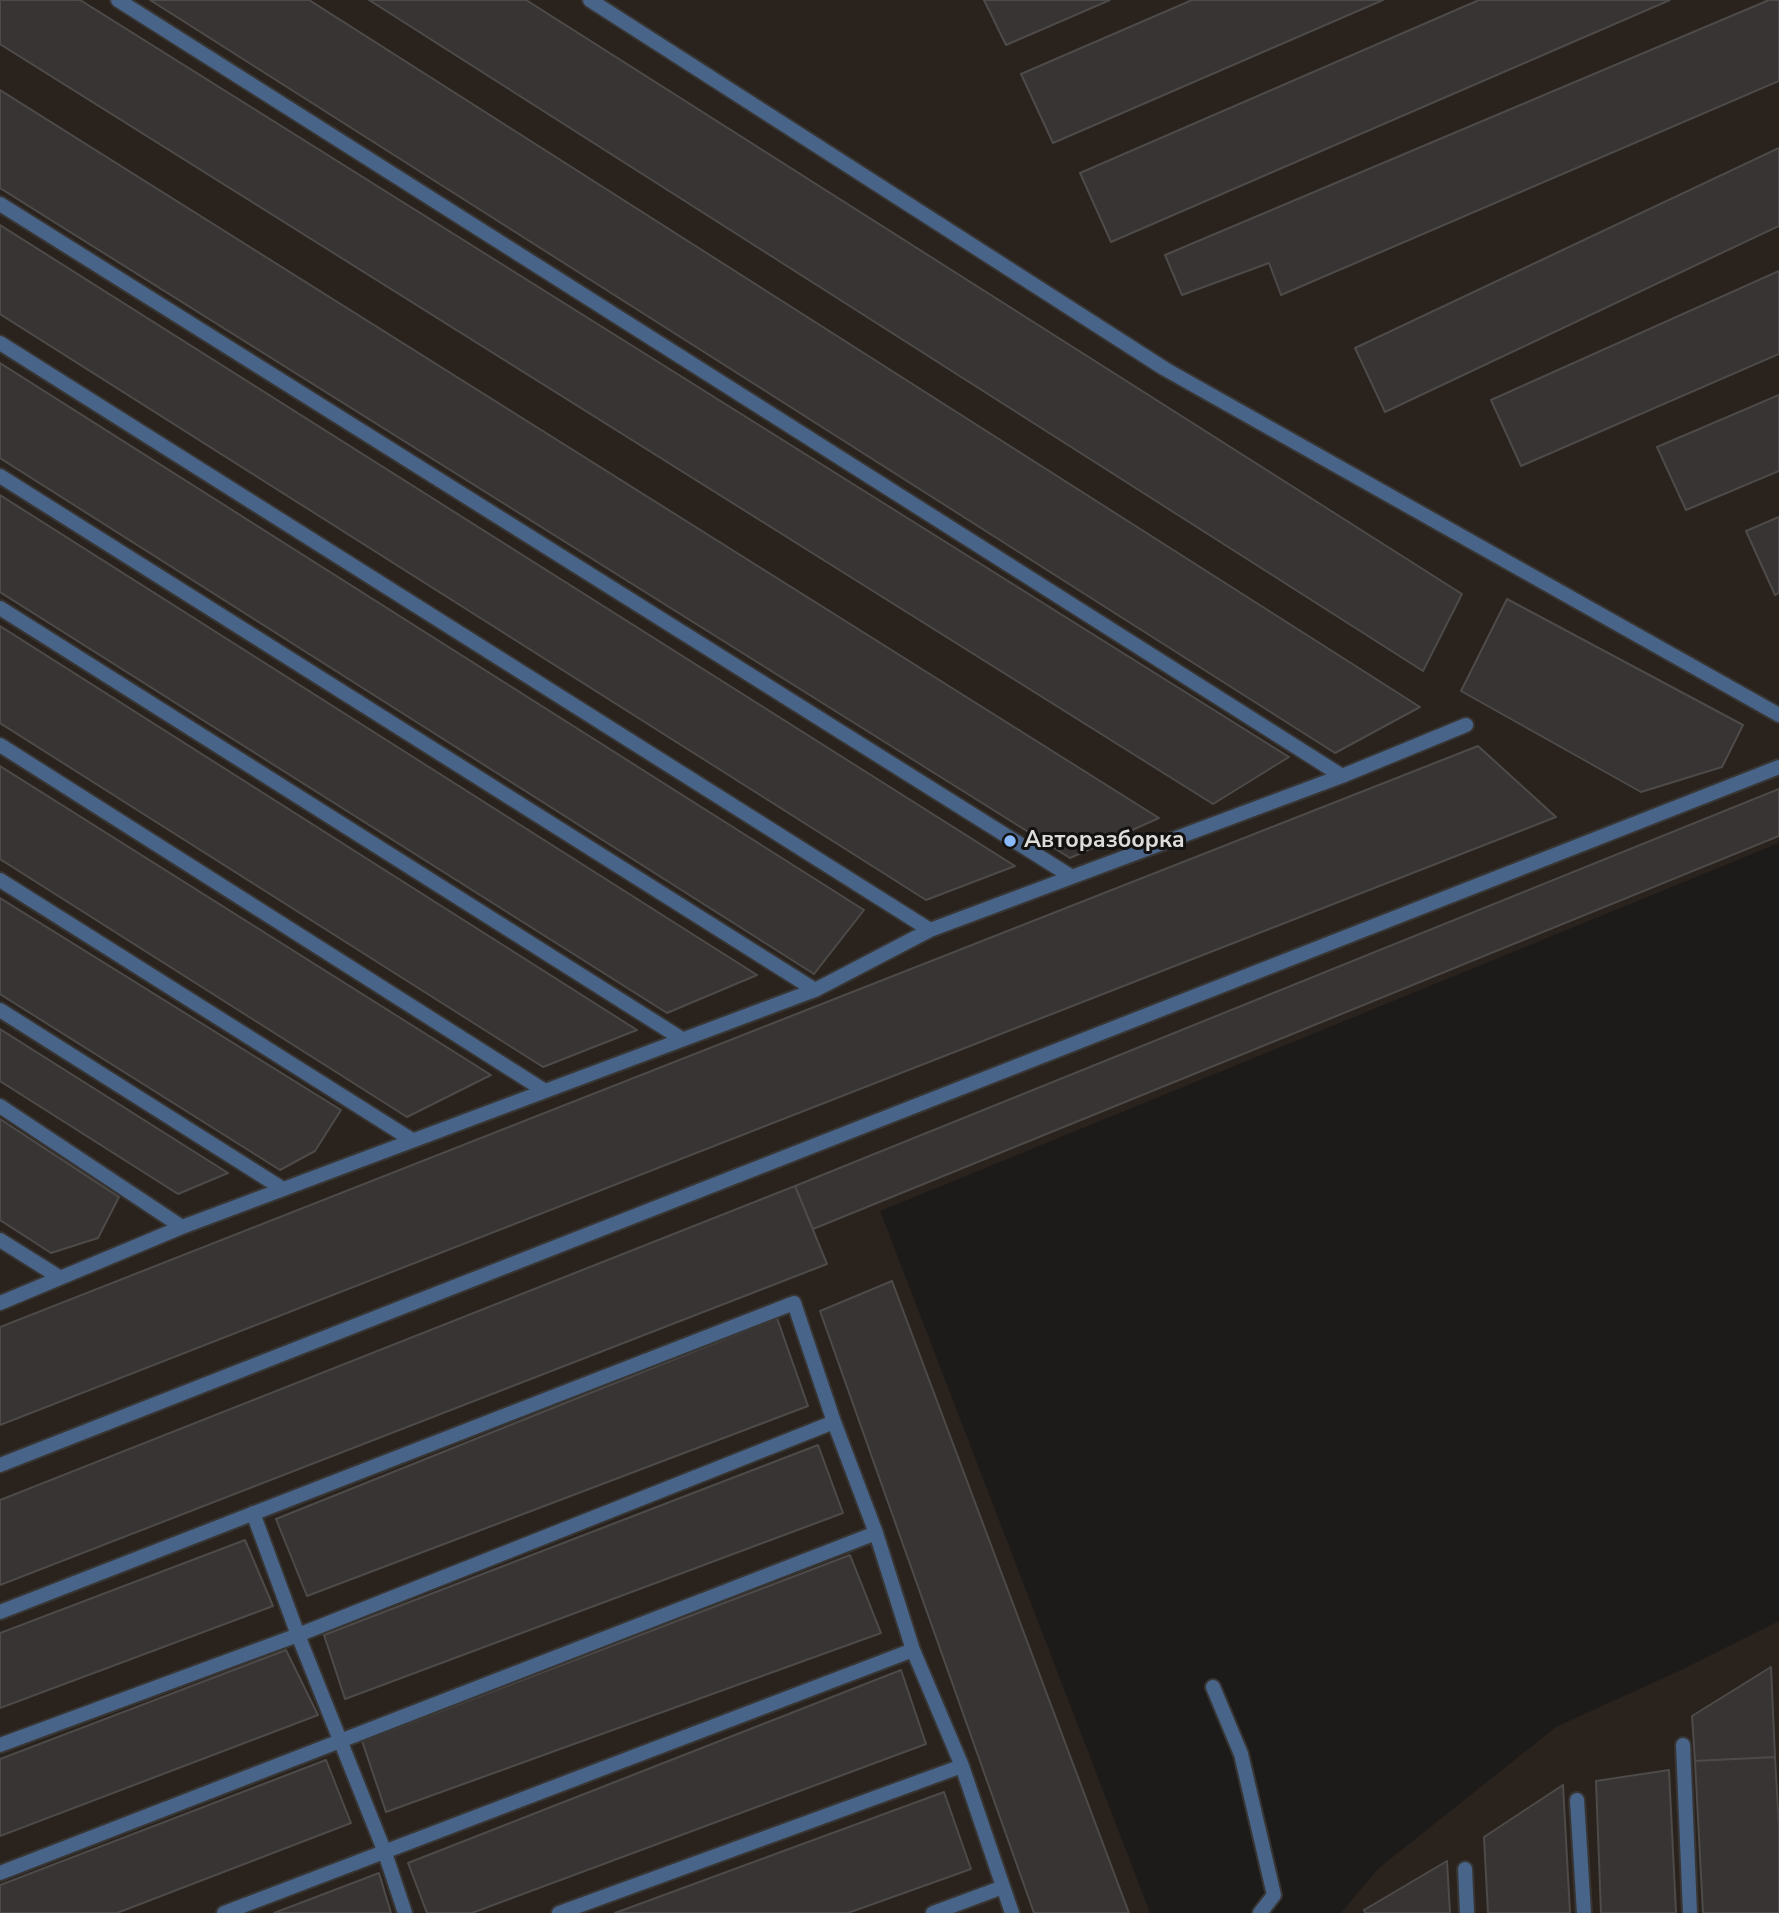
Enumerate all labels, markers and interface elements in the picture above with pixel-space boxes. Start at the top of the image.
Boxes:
place label: Авторазборка [1024,827,1185,855]
marker: Авторазборка [1002,833,1018,849]

